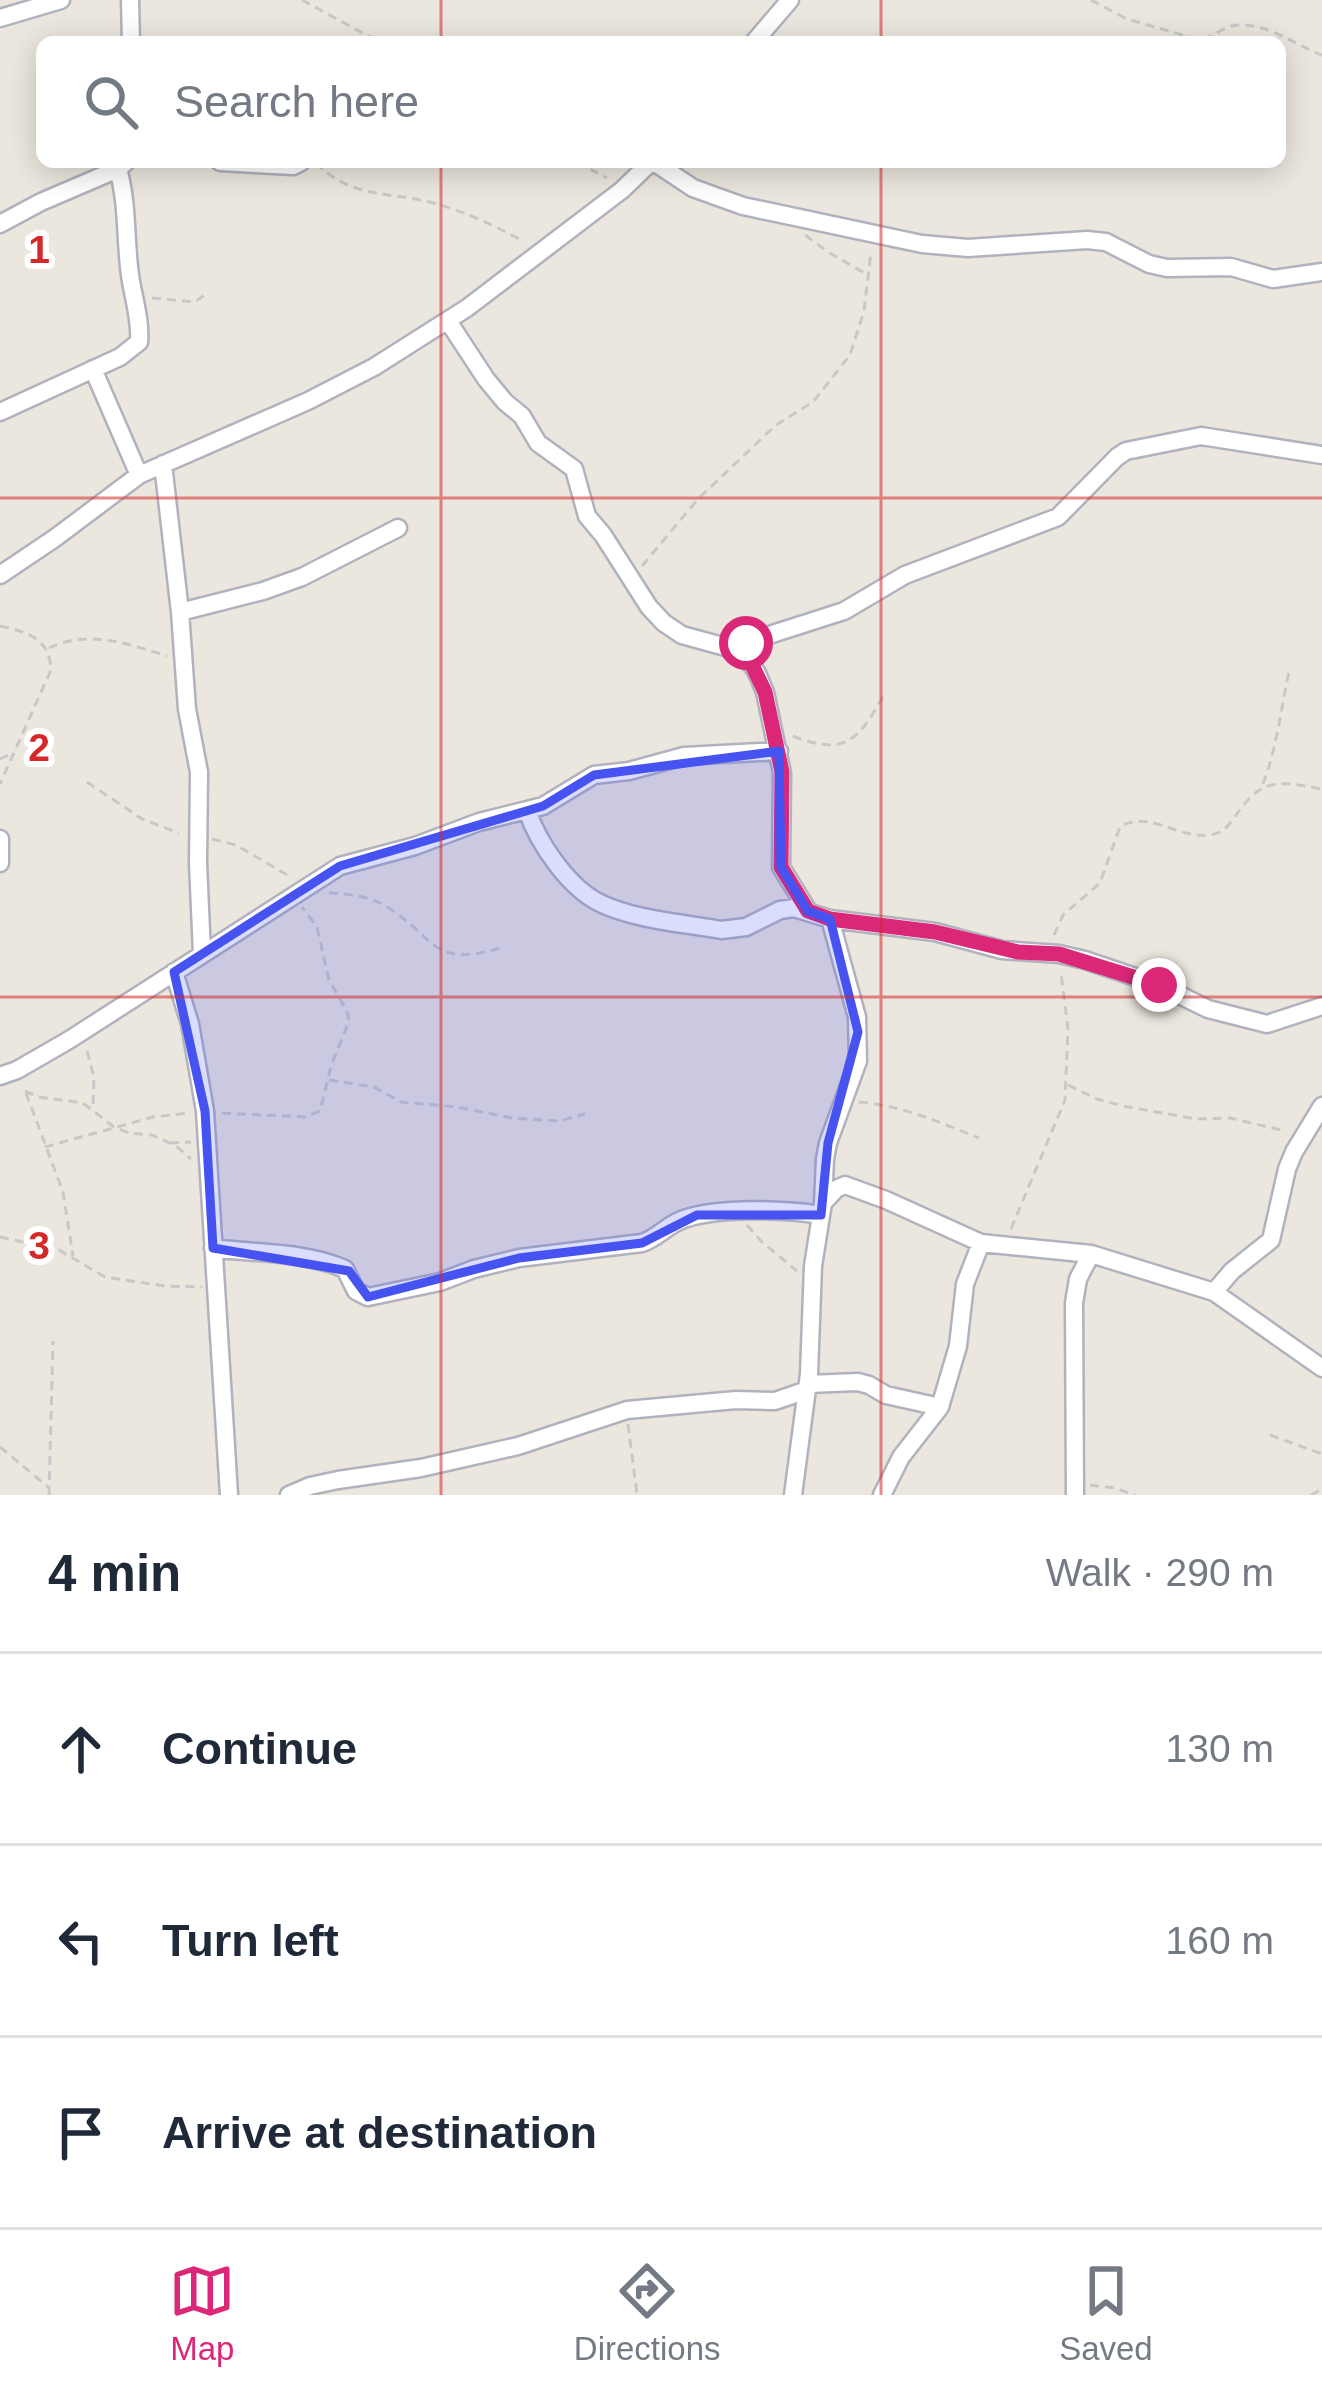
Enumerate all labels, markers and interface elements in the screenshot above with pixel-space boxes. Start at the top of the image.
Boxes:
search box [36,36,1286,168]
icon: search [78,69,144,135]
text: Search here [174,76,419,127]
text: 1 [28,228,50,271]
route start [719,616,773,670]
text: 2 [28,726,50,769]
route end [1132,958,1186,1012]
text: 3 [28,1224,50,1267]
text: 4 min [48,1545,181,1602]
text: Walk · 290 m [1046,1551,1274,1594]
icon: ahead [48,1716,114,1782]
text: Continue [162,1723,357,1774]
text: 130 m [1166,1727,1274,1770]
icon: left [48,1908,114,1974]
text: Turn left [162,1915,339,1966]
text: 160 m [1166,1919,1274,1962]
icon: arrive [48,2100,114,2166]
text: Arrive at destination [162,2107,597,2158]
tab: Map [169,2258,235,2368]
tab: Directions [574,2258,721,2368]
tab: Saved [1059,2258,1153,2368]

